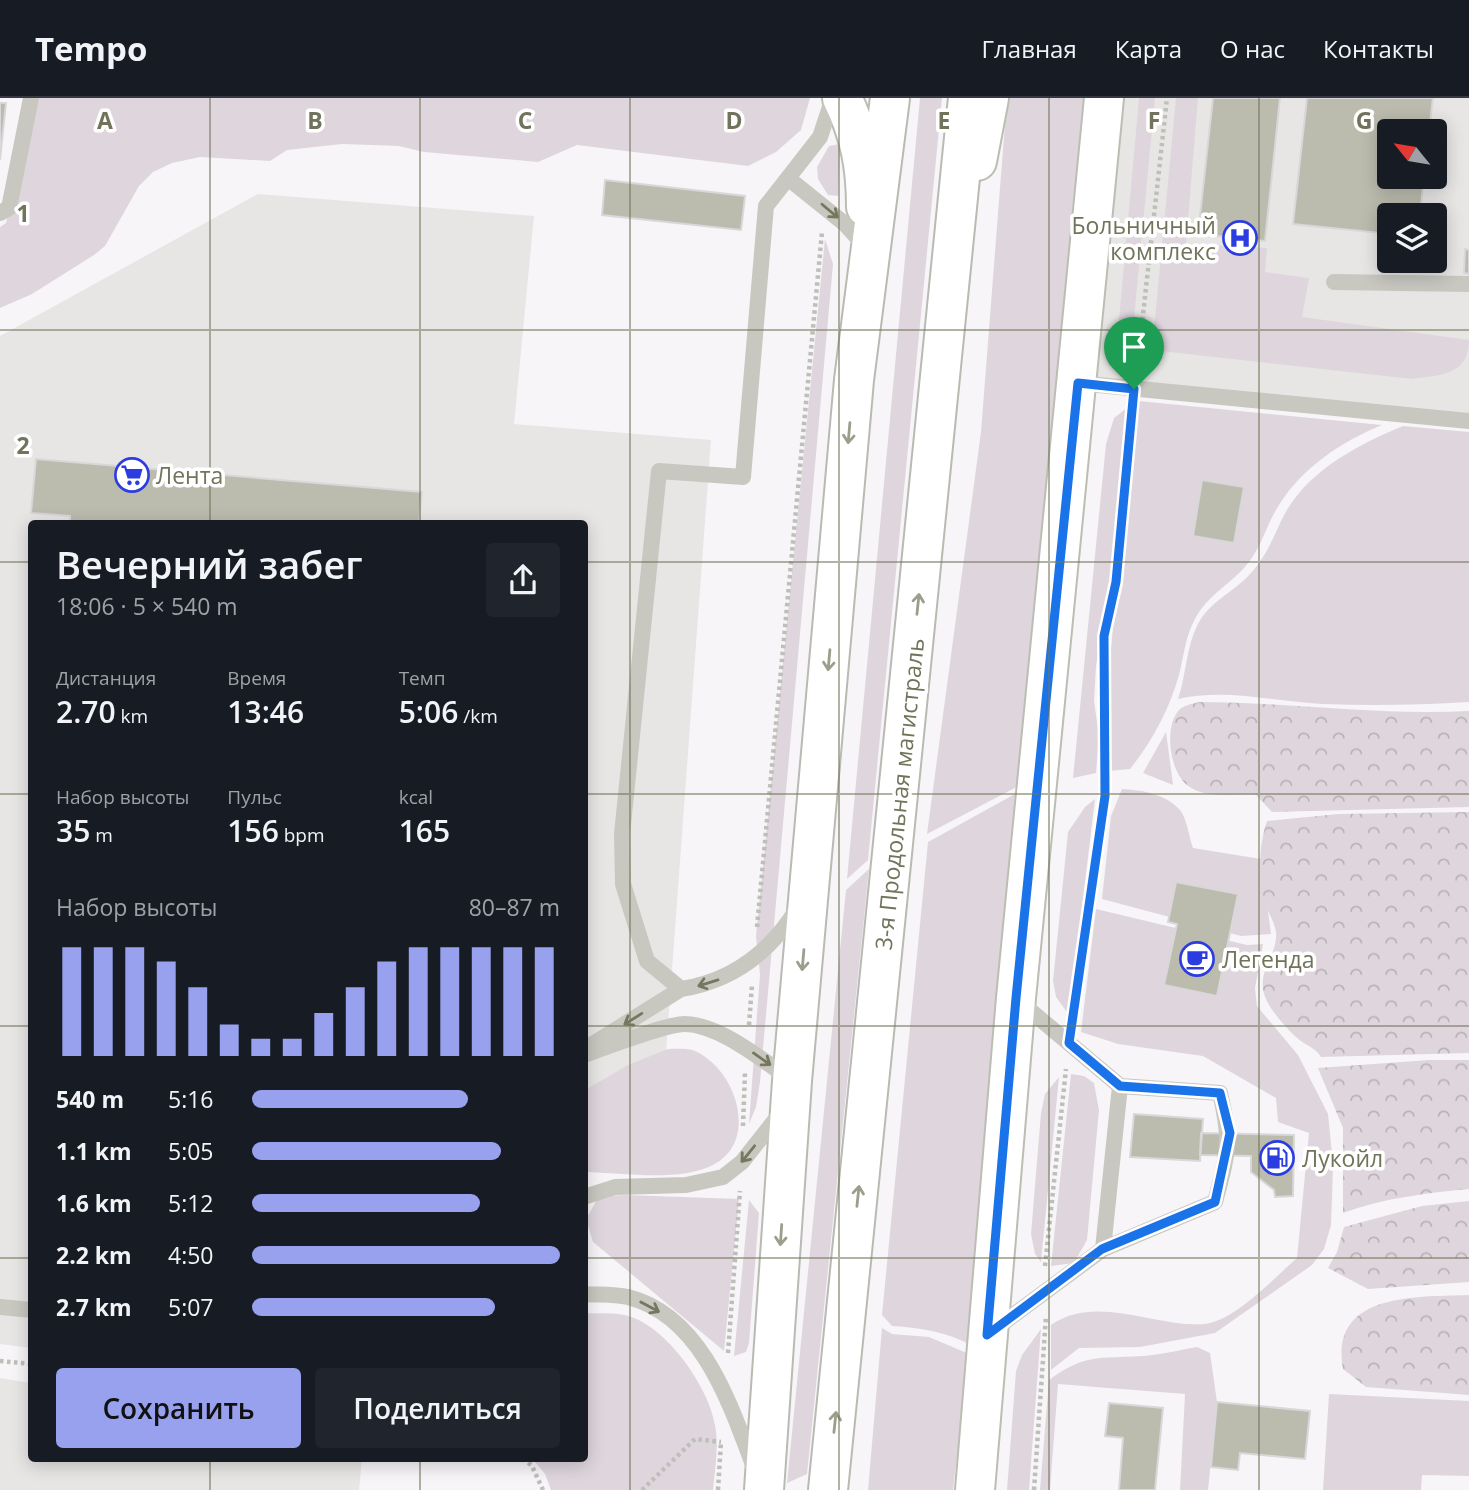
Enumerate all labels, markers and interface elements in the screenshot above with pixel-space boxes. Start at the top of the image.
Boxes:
text: Tempo [35,26,147,71]
text: Главная [982,32,1077,65]
text: Карта [1115,32,1182,65]
text: О нас [1220,32,1285,65]
text: Контакты [1323,32,1434,65]
text: A [97,104,113,136]
text: B [307,104,323,136]
text: C [518,104,532,136]
text: D [725,104,743,136]
text: E [938,104,950,136]
text: F [1148,104,1160,136]
text: G [1356,104,1372,136]
north arrow [1377,119,1447,189]
map controls [1377,119,1447,273]
text: 1 [16,197,30,229]
one-way arrow [821,203,839,219]
button: layers [1377,203,1447,273]
place label: Больничный комплекс [1071,209,1216,267]
hospital icon: Больничный комплекс [1221,219,1259,257]
pin [1104,317,1164,389]
icon: arrive [1115,328,1153,366]
one-way arrow [842,421,855,444]
text: 2 [16,429,30,461]
supermarket icon: Лента [113,456,151,494]
place label: Лента [156,459,223,491]
text: Вечерний забег [56,538,363,590]
button: share [486,543,560,617]
text: 18:06 · 5 × 540 m [56,590,238,622]
one-way arrow [912,593,925,616]
street label: 3-я Продольная магистраль [867,637,931,951]
one-way arrow [822,648,835,671]
text: Дистанция [56,665,156,691]
text: Время [227,665,286,691]
text: Темп [399,665,446,691]
text: 2.70 [56,691,116,732]
text: 13:46 [227,691,304,732]
text: 5:06 [399,691,458,732]
text: km [116,703,148,729]
text: /km [458,703,498,729]
text: Набор высоты [56,784,189,810]
text: Пульс [227,784,282,810]
text: kcal [399,784,433,810]
text: 35 [56,810,90,851]
text: 156 [227,810,279,851]
text: 165 [399,810,450,851]
text: m [90,822,113,848]
text: bpm [279,822,325,848]
text: Набор высоты [56,891,218,923]
text: 80–87 m [469,891,560,923]
cafe icon: Легенда [1178,940,1216,978]
place label: Легенда [1222,943,1314,975]
one-way arrow [796,948,809,970]
one-way arrow [698,978,720,990]
one-way arrow [623,1012,643,1026]
one-way arrow [752,1052,771,1066]
text: 540 m [56,1083,124,1115]
text: 5:16 [168,1083,214,1115]
text: 1.1 km [56,1135,132,1167]
text: 5:05 [168,1135,214,1167]
fuel station icon: Лукойл [1258,1139,1296,1177]
place label: Лукойл [1302,1142,1383,1174]
one-way arrow [741,1144,756,1162]
one-way arrow [852,1185,865,1208]
text: 1.6 km [56,1187,132,1219]
text: 5:12 [168,1187,214,1219]
one-way arrow [774,1224,787,1246]
text: 2.2 km [56,1239,132,1271]
text: 4:50 [168,1239,214,1271]
text: 2.7 km [56,1291,132,1323]
text: 5:07 [168,1291,214,1323]
one-way arrow [640,1300,660,1314]
button: Сохранить [56,1368,301,1448]
button: Поделиться [315,1368,560,1448]
one-way arrow [829,1411,842,1434]

